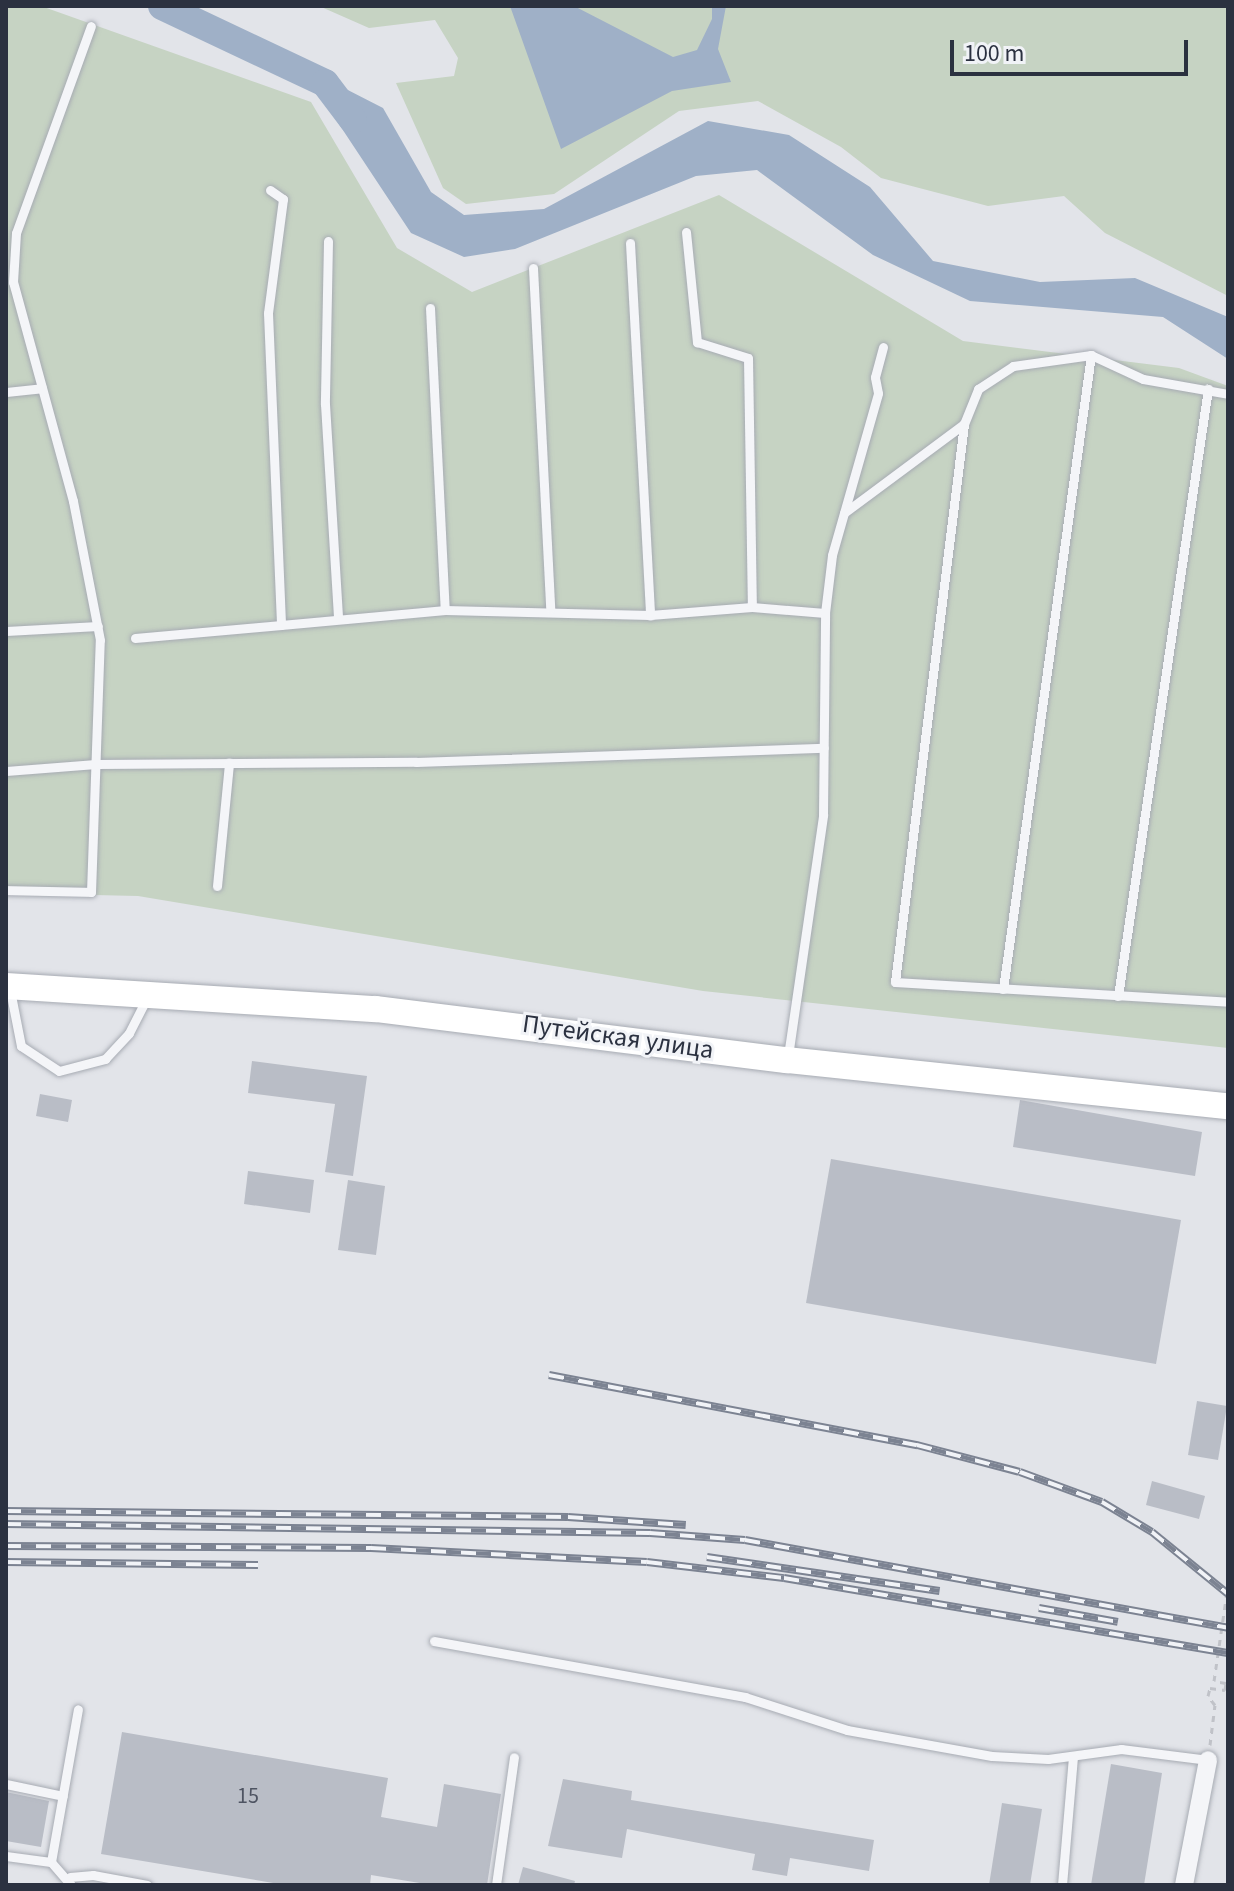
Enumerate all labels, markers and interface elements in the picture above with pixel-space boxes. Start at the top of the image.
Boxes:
scale bar [954,24,1192,74]
text: 100 m [964,36,1024,71]
street label: Путейская улица [521,1008,715,1066]
house number: 15 [237,1784,259,1810]

